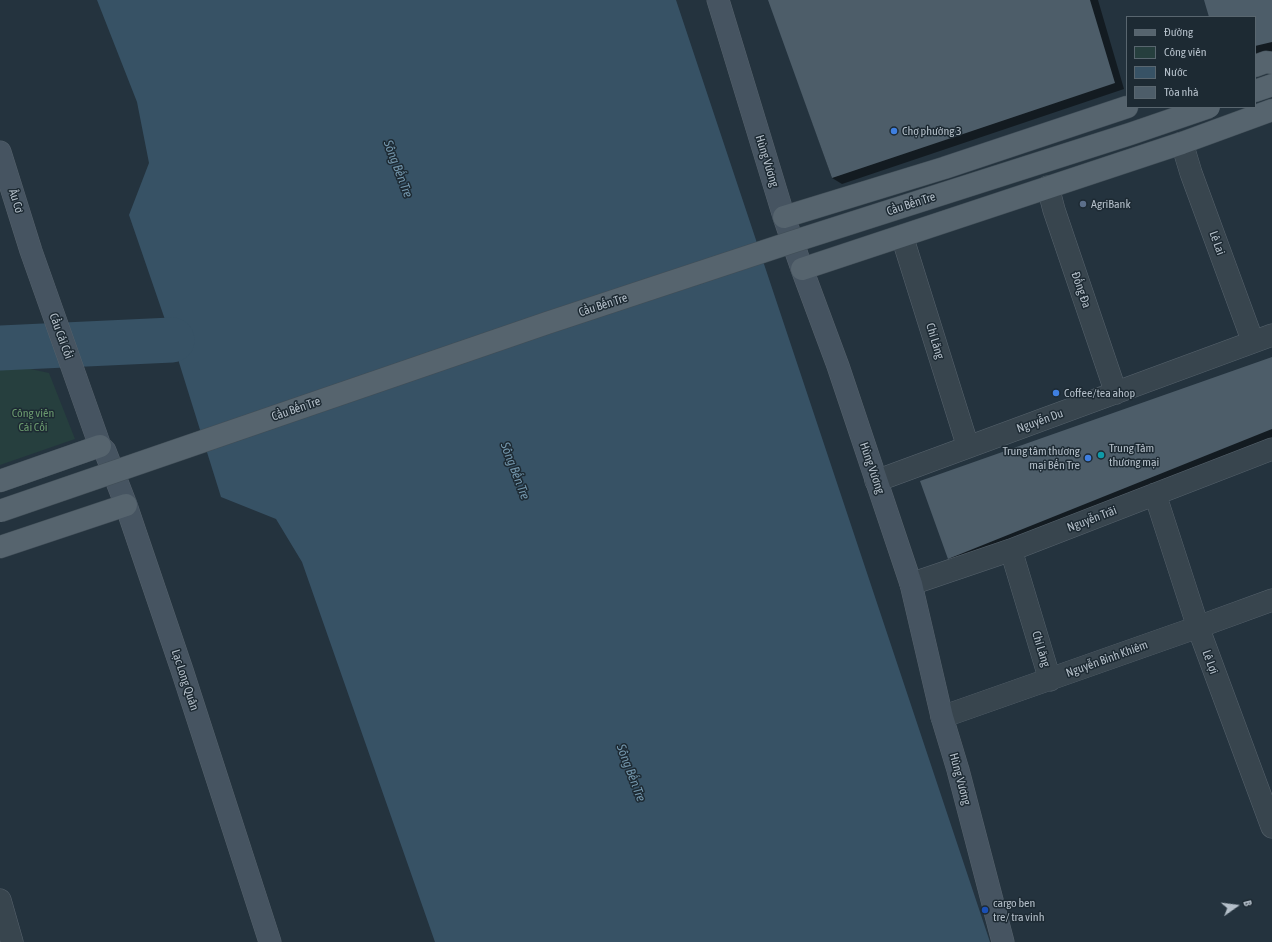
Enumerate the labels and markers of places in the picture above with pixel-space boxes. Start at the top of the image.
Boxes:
place label: Chợ phường 3 [902,124,962,138]
marker: Chợ phường 3 [889,126,899,136]
place label: AgriBank [1091,197,1131,211]
marker: AgriBank [1078,199,1088,209]
place label: Coffee/tea ahop [1064,386,1135,400]
marker: Coffee/tea ahop [1051,388,1061,398]
place label: Trung Tâm thương mại [1109,441,1159,469]
place label: Trung tâm thương mại Bến Tre [1002,444,1080,472]
marker: Trung Tâm thương mại [1096,450,1106,460]
marker: Trung tâm thương mại Bến Tre [1083,453,1093,463]
place label: cargo ben tre/ tra vinh [993,896,1044,924]
marker: cargo ben tre/ tra vinh [980,905,990,915]

